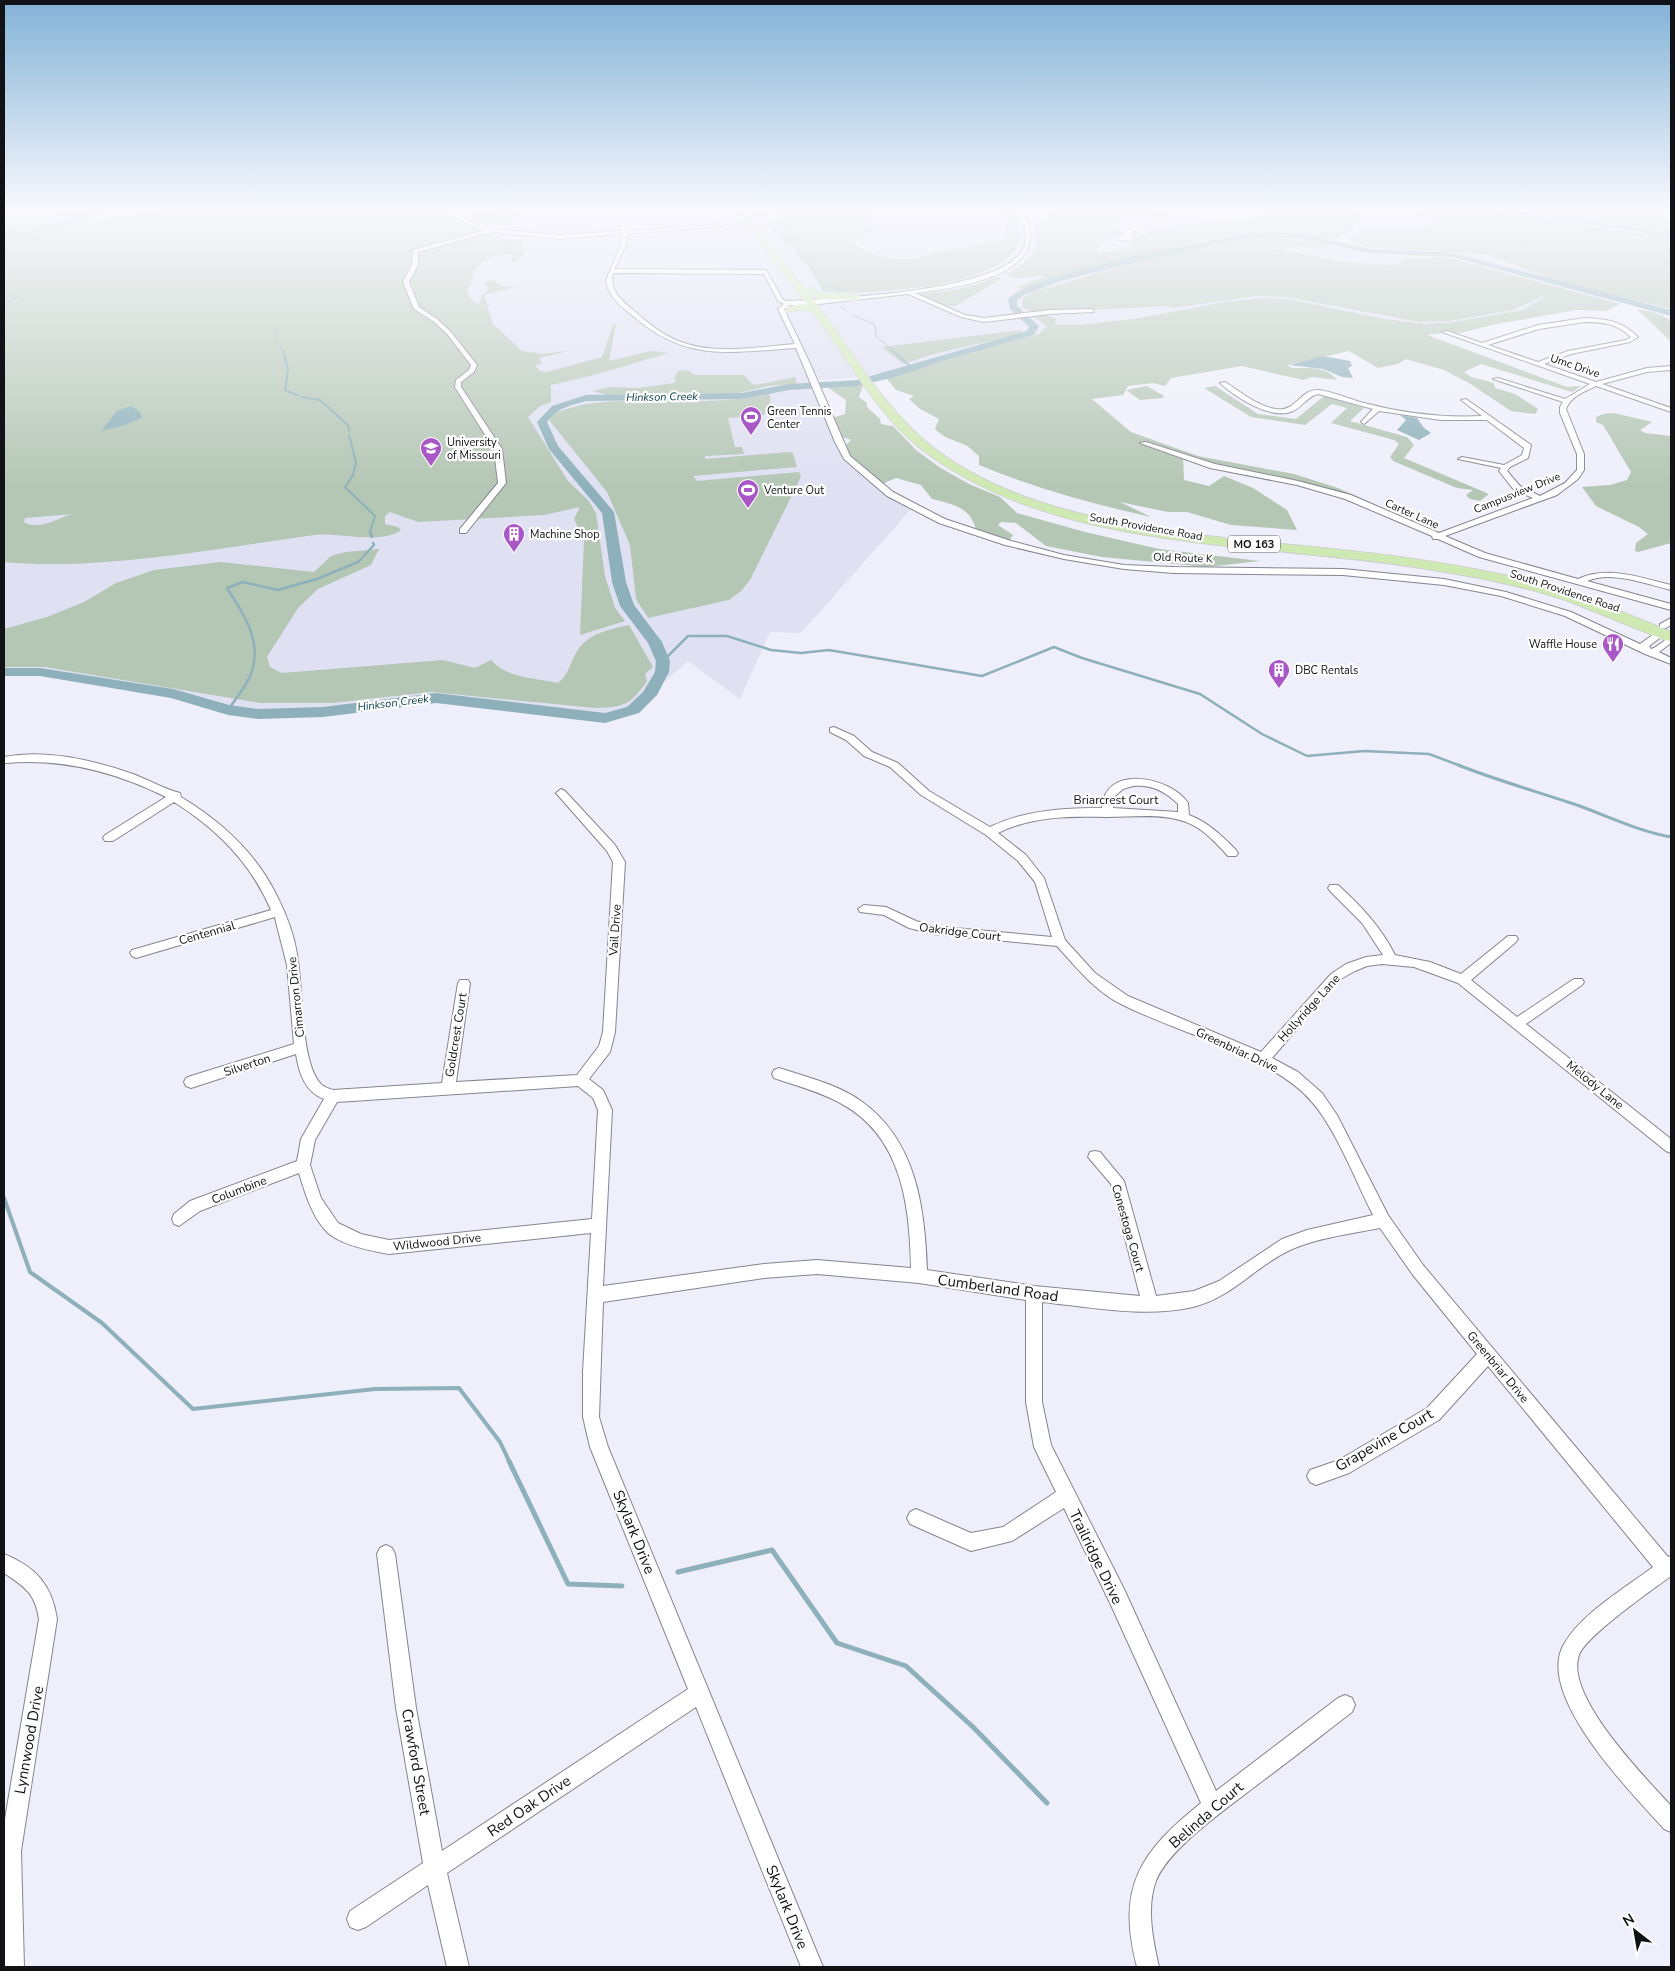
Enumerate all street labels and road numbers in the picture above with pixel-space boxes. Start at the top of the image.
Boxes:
street label: Umc Drive [1548,351,1602,382]
street label: Campusview Drive [1471,469,1563,517]
street label: Carter Lane [1383,495,1441,533]
street label: South Providence Road [1088,510,1204,544]
road number: MO 163 [1228,536,1280,552]
street label: Old Route K [1153,549,1214,567]
street label: South Providence Road [1508,566,1622,616]
street label: Briarcrest Court [1074,792,1159,808]
street label: Vail Drive [605,904,625,957]
street label: Centennial [177,917,237,949]
street label: Oakridge Court [918,919,1002,945]
street label: Cimarron Drive [284,956,308,1038]
street label: Hollyridge Lane [1274,971,1344,1045]
street label: Goldcrest Court [441,991,471,1078]
street label: Greenbriar Drive [1193,1024,1281,1076]
street label: Silverton [222,1050,272,1080]
street label: Melody Lane [1563,1057,1627,1113]
street label: Columbine [209,1172,269,1208]
street label: Conestoga Court [1108,1182,1148,1274]
street label: Wildwood Drive [392,1229,482,1255]
street label: Cumberland Road [936,1270,1060,1306]
street label: Greenbriar Drive [1463,1328,1533,1406]
street label: Grapevine Court [1332,1404,1437,1476]
street label: Skylark Drive [608,1487,660,1577]
street label: Trailridge Drive [1064,1506,1128,1608]
street label: Lynnwood Drive [10,1684,48,1796]
street label: Crawford Street [397,1707,435,1818]
street label: Red Oak Drive [483,1771,575,1841]
street label: Belinda Court [1165,1777,1248,1853]
street label: Skylark Drive [761,1862,813,1952]

